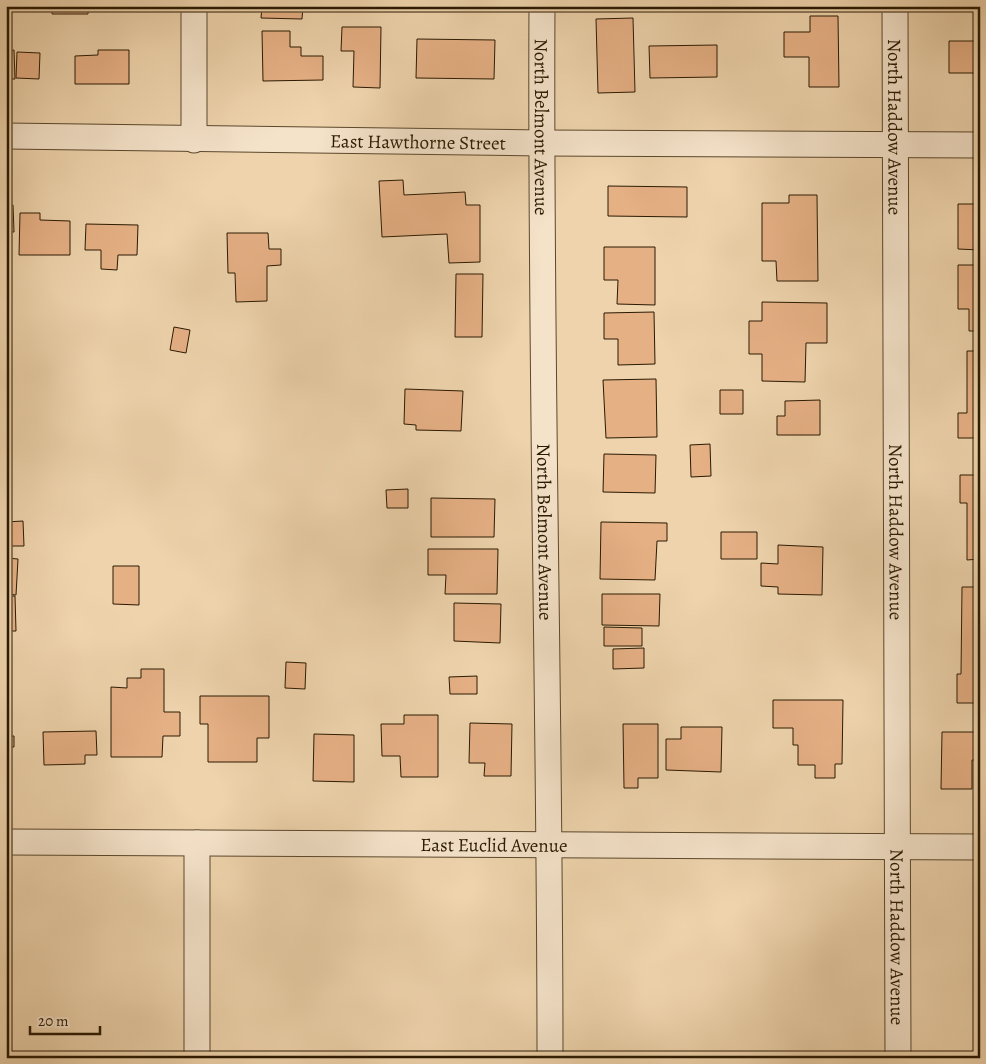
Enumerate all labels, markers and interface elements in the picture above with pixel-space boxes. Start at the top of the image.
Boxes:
street label: North Belmont Avenue [528,39,554,216]
street label: North Haddow Avenue [881,39,908,215]
street label: East Hawthorne Street [330,128,506,157]
street label: North Belmont Avenue [530,443,558,621]
street label: North Haddow Avenue [882,444,909,620]
street label: East Euclid Avenue [420,832,568,859]
street label: North Haddow Avenue [883,849,910,1025]
scale bar [30,1004,100,1036]
text: 20 m [38,1011,69,1031]

